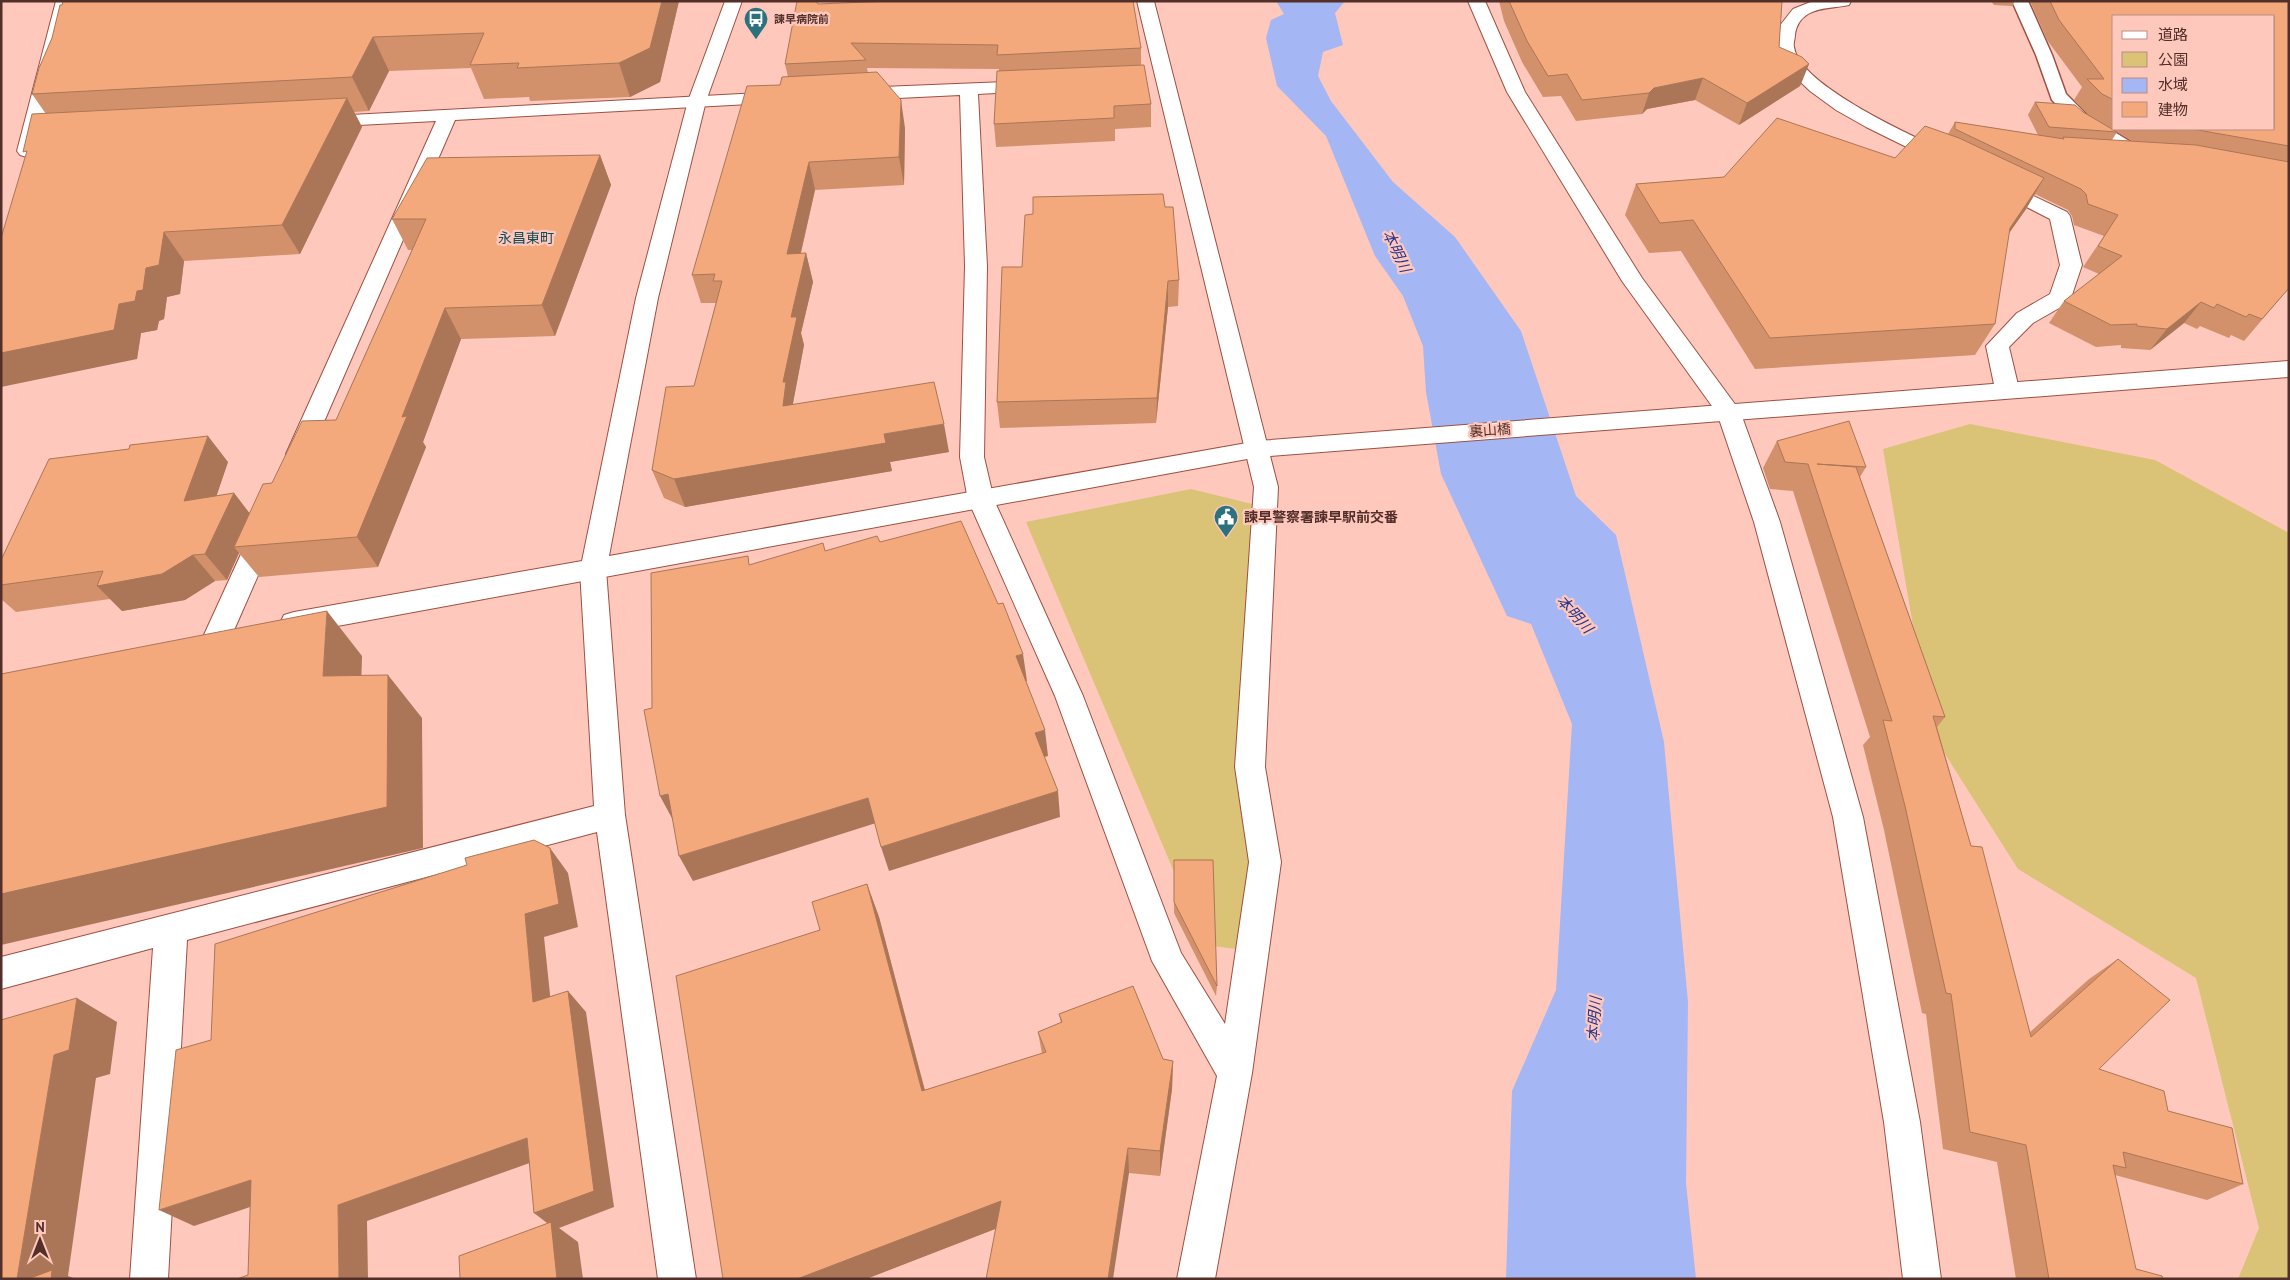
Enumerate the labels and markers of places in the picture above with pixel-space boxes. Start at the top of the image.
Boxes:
bus stop icon: 諫早病院前 [743,6,769,40]
place label: 諫早病院前 [774,12,829,26]
public building icon: 諫早警察署諫早駅前交番 [1213,504,1239,538]
place label: 諫早警察署諫早駅前交番 [1244,508,1398,526]

